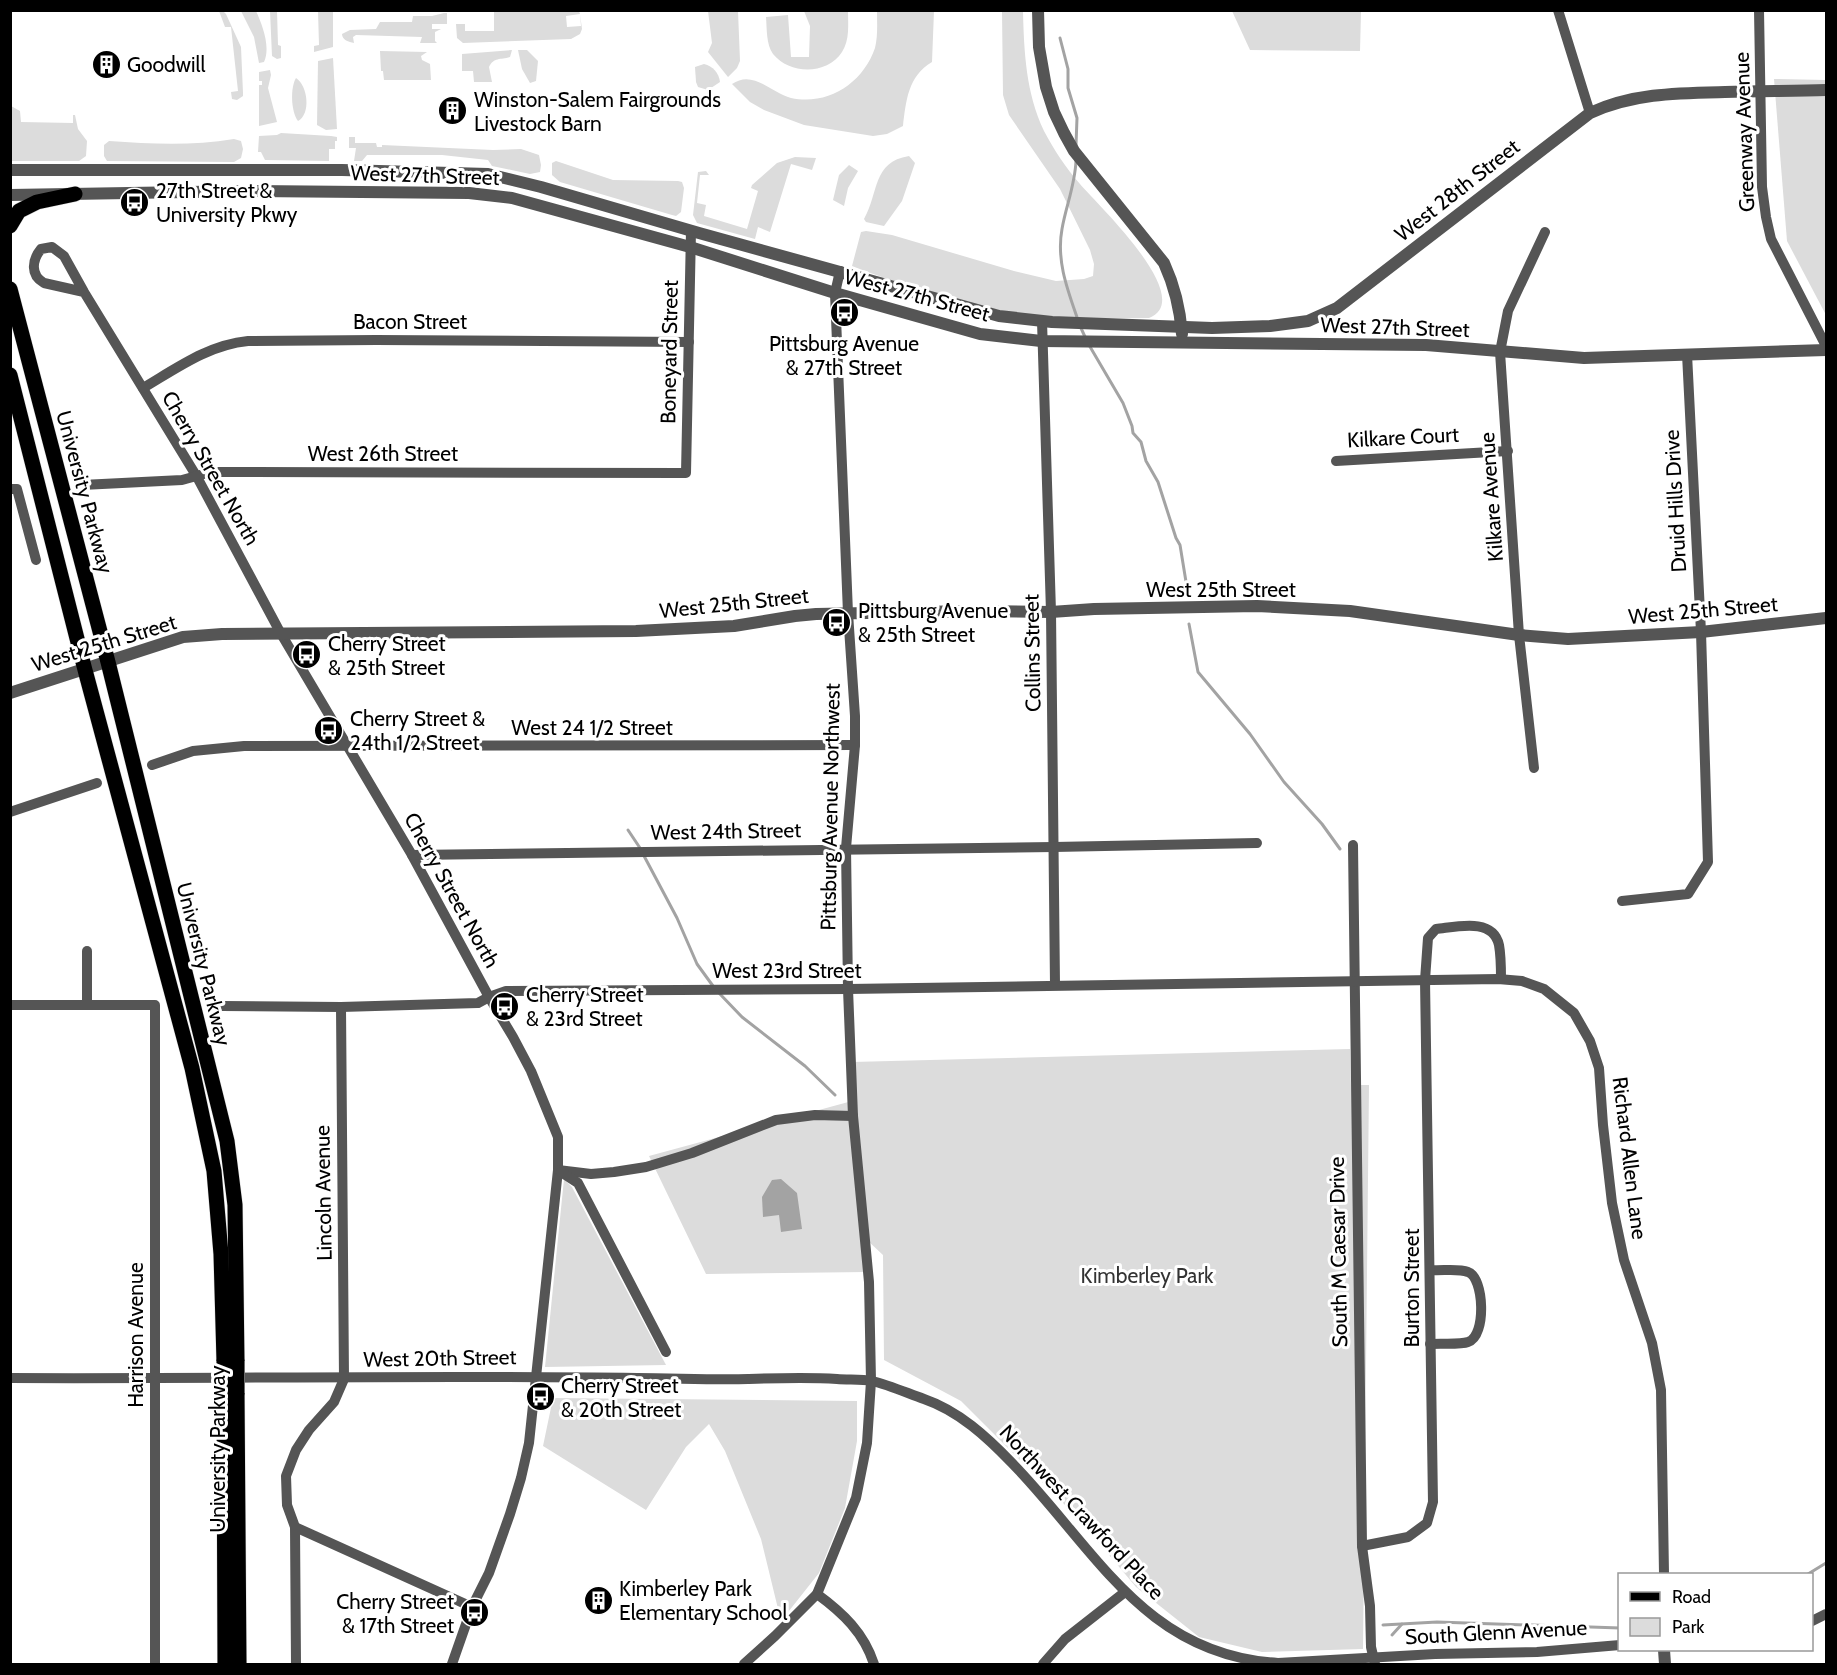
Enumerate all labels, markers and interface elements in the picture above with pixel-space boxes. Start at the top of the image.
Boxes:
building icon: Goodwill [90,48,122,80]
street label: Greenway Avenue [1729,51,1759,212]
place label: Goodwill [127,52,205,77]
place label: Winston-Salem Fairgrounds Livestock Barn [474,87,721,136]
building icon: Winston-Salem Fairgrounds Livestock Barn [437,95,469,127]
street label: West 28th Street [1390,134,1524,246]
street label: West 27th Street [350,160,500,190]
place label: 27th Street & University Pkwy [156,178,298,227]
bus stop icon: 27th Street & University Pkwy [119,186,151,218]
street label: West 27th Street [842,264,992,326]
street label: Boneyard Street [655,280,683,424]
bus stop icon: Pittsburg Avenue & 27th Street [828,296,860,328]
street label: Bacon Street [353,309,467,334]
street label: West 27th Street [1320,312,1470,342]
place label: Pittsburg Avenue & 27th Street [769,331,919,380]
street label: Cherry Street North [157,387,265,549]
street label: University Parkway [51,408,119,576]
street label: Kilkare Court [1346,422,1460,452]
street label: Druid Hills Drive [1659,429,1691,573]
street label: Kilkare Avenue [1474,431,1508,563]
street label: West 26th Street [308,441,458,466]
street label: West 25th Street [1146,577,1296,602]
street label: West 25th Street [658,583,810,623]
street label: West 25th Street [1627,591,1779,629]
street label: Collins Street [1018,594,1046,712]
place label: Pittsburg Avenue & 25th Street [858,598,1008,647]
bus stop icon: Pittsburg Avenue & 25th Street [821,606,853,638]
street label: West 25th Street [29,609,179,677]
place label: Cherry Street & 25th Street [328,631,446,680]
bus stop icon: Cherry Street & 25th Street [291,639,323,671]
street label: Pittsburg Avenue Northwest [815,683,845,931]
place label: Cherry Street & 24th 1/2 Street [350,706,485,755]
bus stop icon: Cherry Street & 24th 1/2 Street [313,714,345,746]
street label: West 24 1/2 Street [511,715,673,740]
street label: Cherry Street North [399,808,505,972]
street label: West 24th Street [650,817,802,845]
street label: University Parkway [172,880,236,1049]
street label: West 23rd Street [712,958,862,983]
place label: Cherry Street & 23rd Street [526,982,644,1031]
bus stop icon: Cherry Street & 23rd Street [489,990,521,1022]
street label: Richard Allen Lane [1608,1075,1652,1241]
street label: Lincoln Avenue [309,1125,337,1261]
street label: South M Caesar Drive [1324,1156,1352,1348]
street label: Burton Street [1399,1228,1424,1348]
street label: Harrison Avenue [123,1262,148,1408]
park label: Kimberley Park [1081,1263,1214,1288]
street label: West 20th Street [363,1344,517,1372]
street label: University Parkway [205,1365,230,1533]
place label: Cherry Street & 20th Street [561,1373,681,1422]
bus stop icon: Cherry Street & 20th Street [524,1381,556,1413]
street label: Northwest Crawford Place [995,1419,1170,1605]
legend [1618,1573,1813,1651]
place label: Kimberley Park Elementary School [619,1576,787,1625]
building icon: Kimberley Park Elementary School [582,1584,614,1616]
text: Road [1672,1586,1711,1608]
place label: Cherry Street & 17th Street [336,1589,454,1638]
bus stop icon: Cherry Street & 17th Street [459,1597,491,1629]
street label: South Glenn Avenue [1404,1615,1588,1649]
text: Park [1672,1616,1705,1638]

